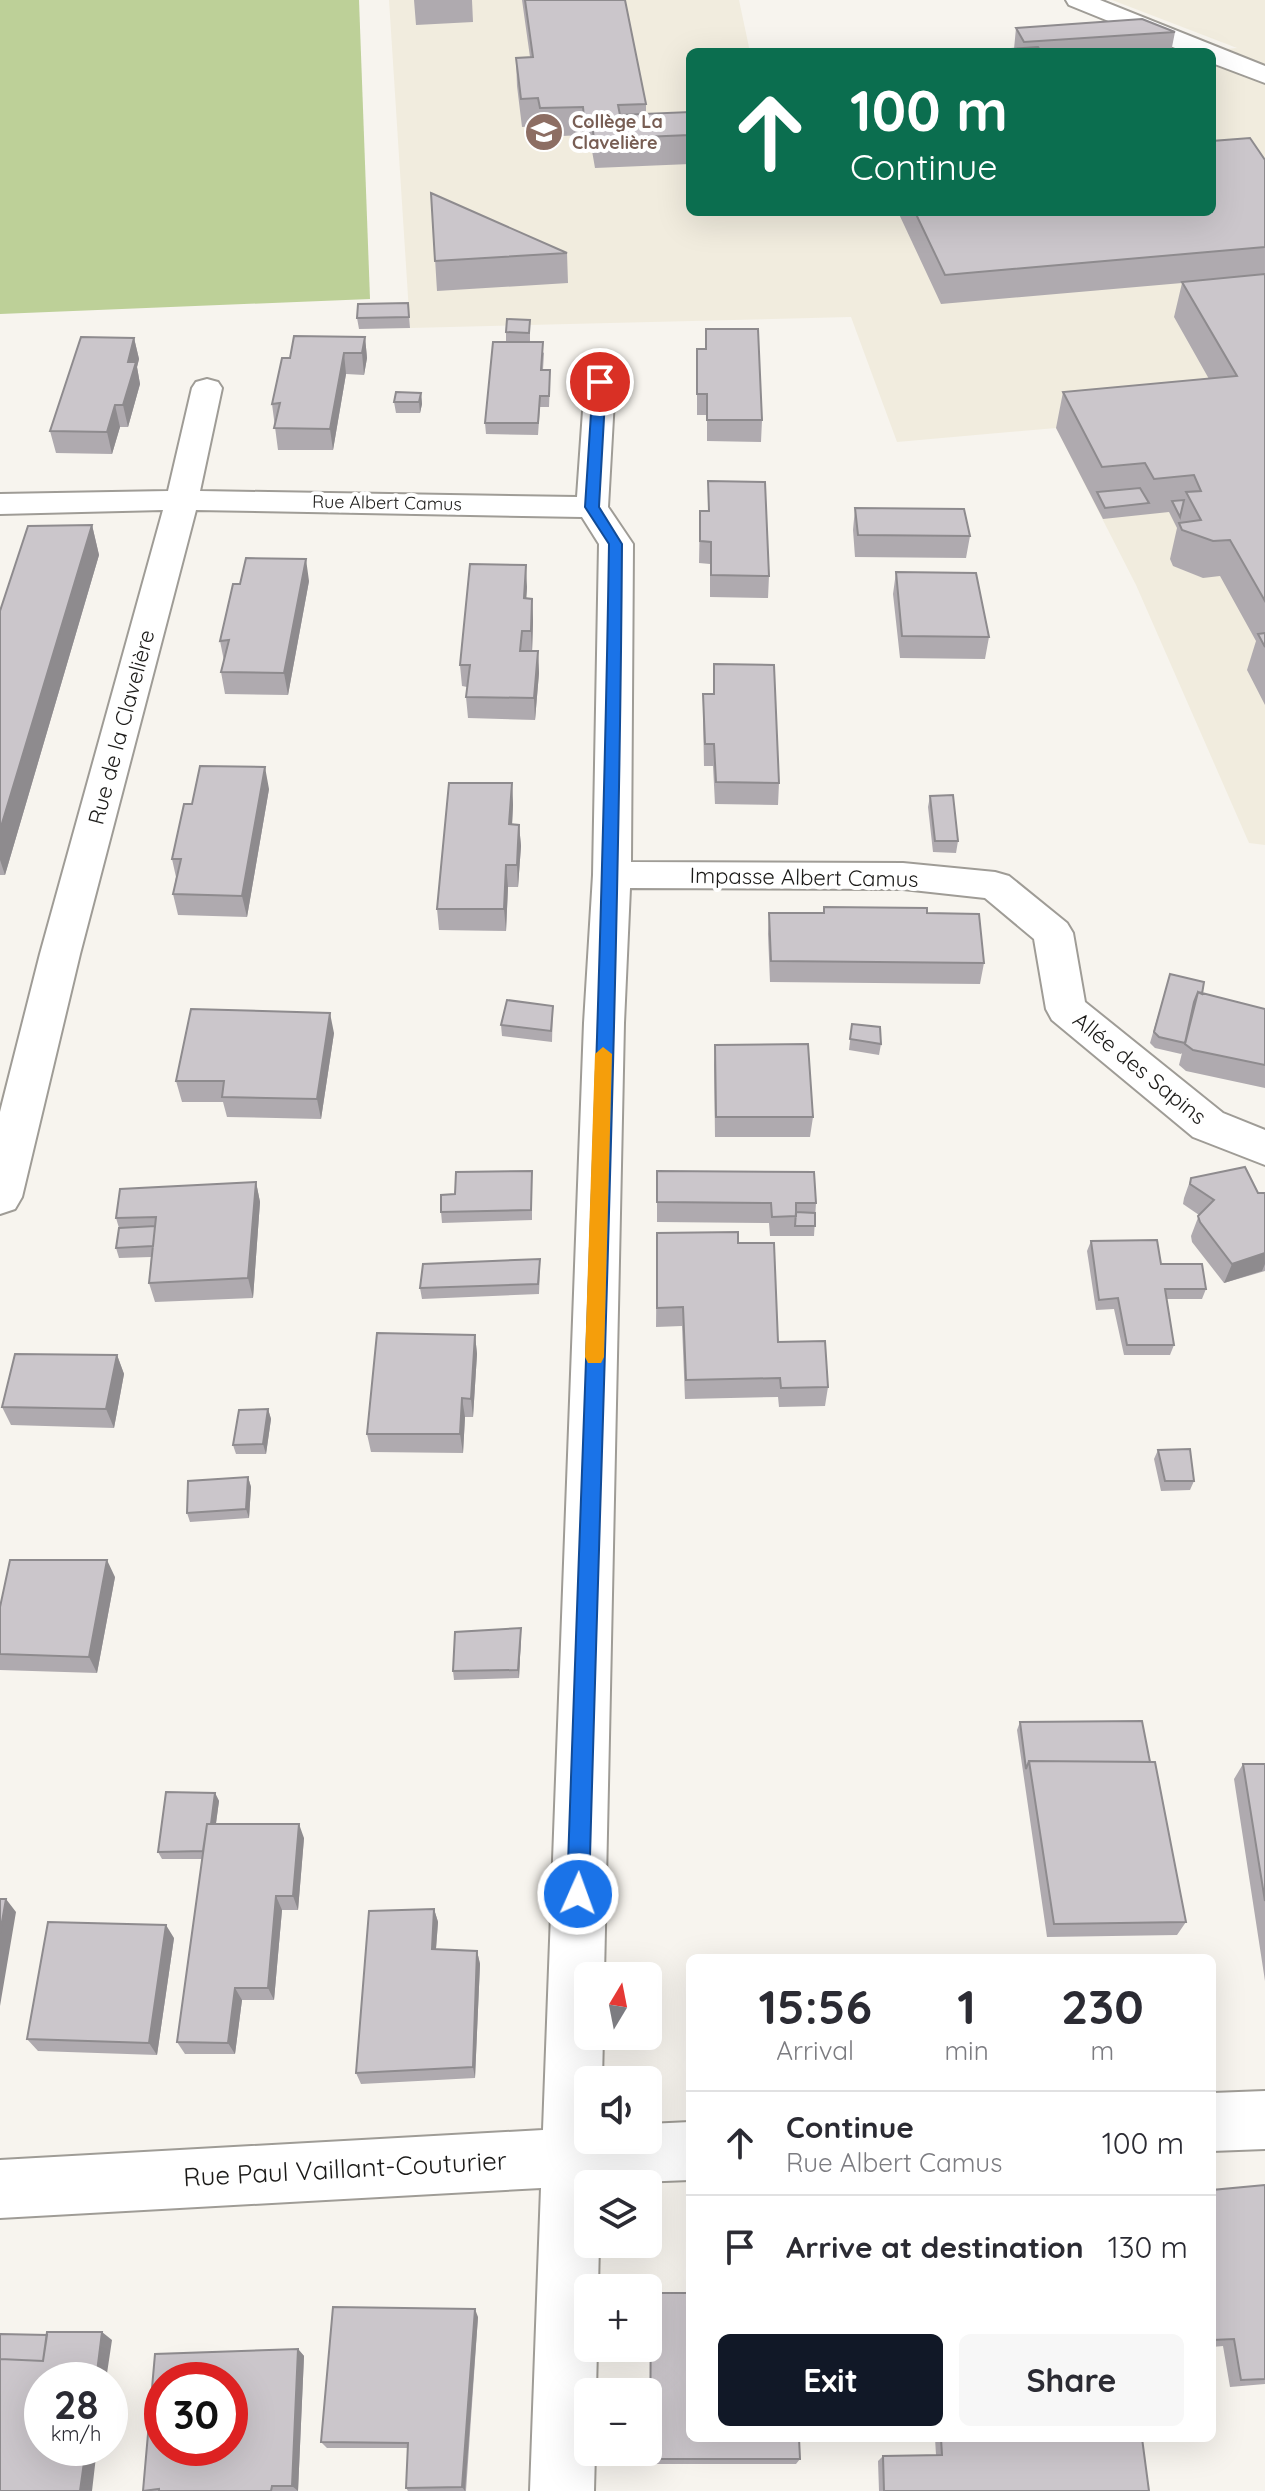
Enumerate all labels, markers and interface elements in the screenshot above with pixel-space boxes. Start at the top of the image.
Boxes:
text: 100 m [850,75,1008,145]
icon: ahead [718,80,822,184]
place label: Collège La Clavelière [572,110,663,154]
school or university icon: Collège La Clavelière [523,111,565,153]
text: Continue [850,144,998,189]
pin [566,348,634,416]
icon: arrive [578,360,622,404]
street label: Rue Albert Camus [312,490,462,515]
street label: Rue de la Clavelière [82,626,160,828]
street label: Impasse Albert Camus [689,861,919,893]
street label: Allée des Sapins [1068,1006,1212,1130]
position arrow [536,1852,620,1936]
north arrow [574,1962,662,2050]
map controls [574,1962,662,2466]
text: 15:56 [758,1976,872,2036]
text: 1 [957,1976,976,2036]
text: 230 [1061,1976,1144,2036]
text: Arrival [776,2034,854,2067]
text: min [944,2034,989,2067]
text: m [1090,2034,1114,2067]
button: sound [574,2066,662,2154]
text: Continue [786,2108,914,2146]
icon: ahead [718,2121,762,2165]
text: 100 m [1102,2124,1184,2162]
street label: Rue Paul Vaillant-Couturier [182,2144,508,2193]
text: Rue Albert Camus [786,2146,1002,2179]
button: layers [574,2170,662,2258]
icon: arrive [718,2225,762,2269]
text: Arrive at destination [786,2228,1084,2266]
text: 130 m [1108,2228,1188,2266]
button: + [574,2274,662,2362]
button: Exit [718,2334,943,2426]
button: Share [959,2334,1184,2426]
speed limit sign: 30 [144,2362,248,2466]
button: − [574,2378,662,2466]
text: 28 [54,2379,98,2429]
text: km/h [51,2421,101,2446]

